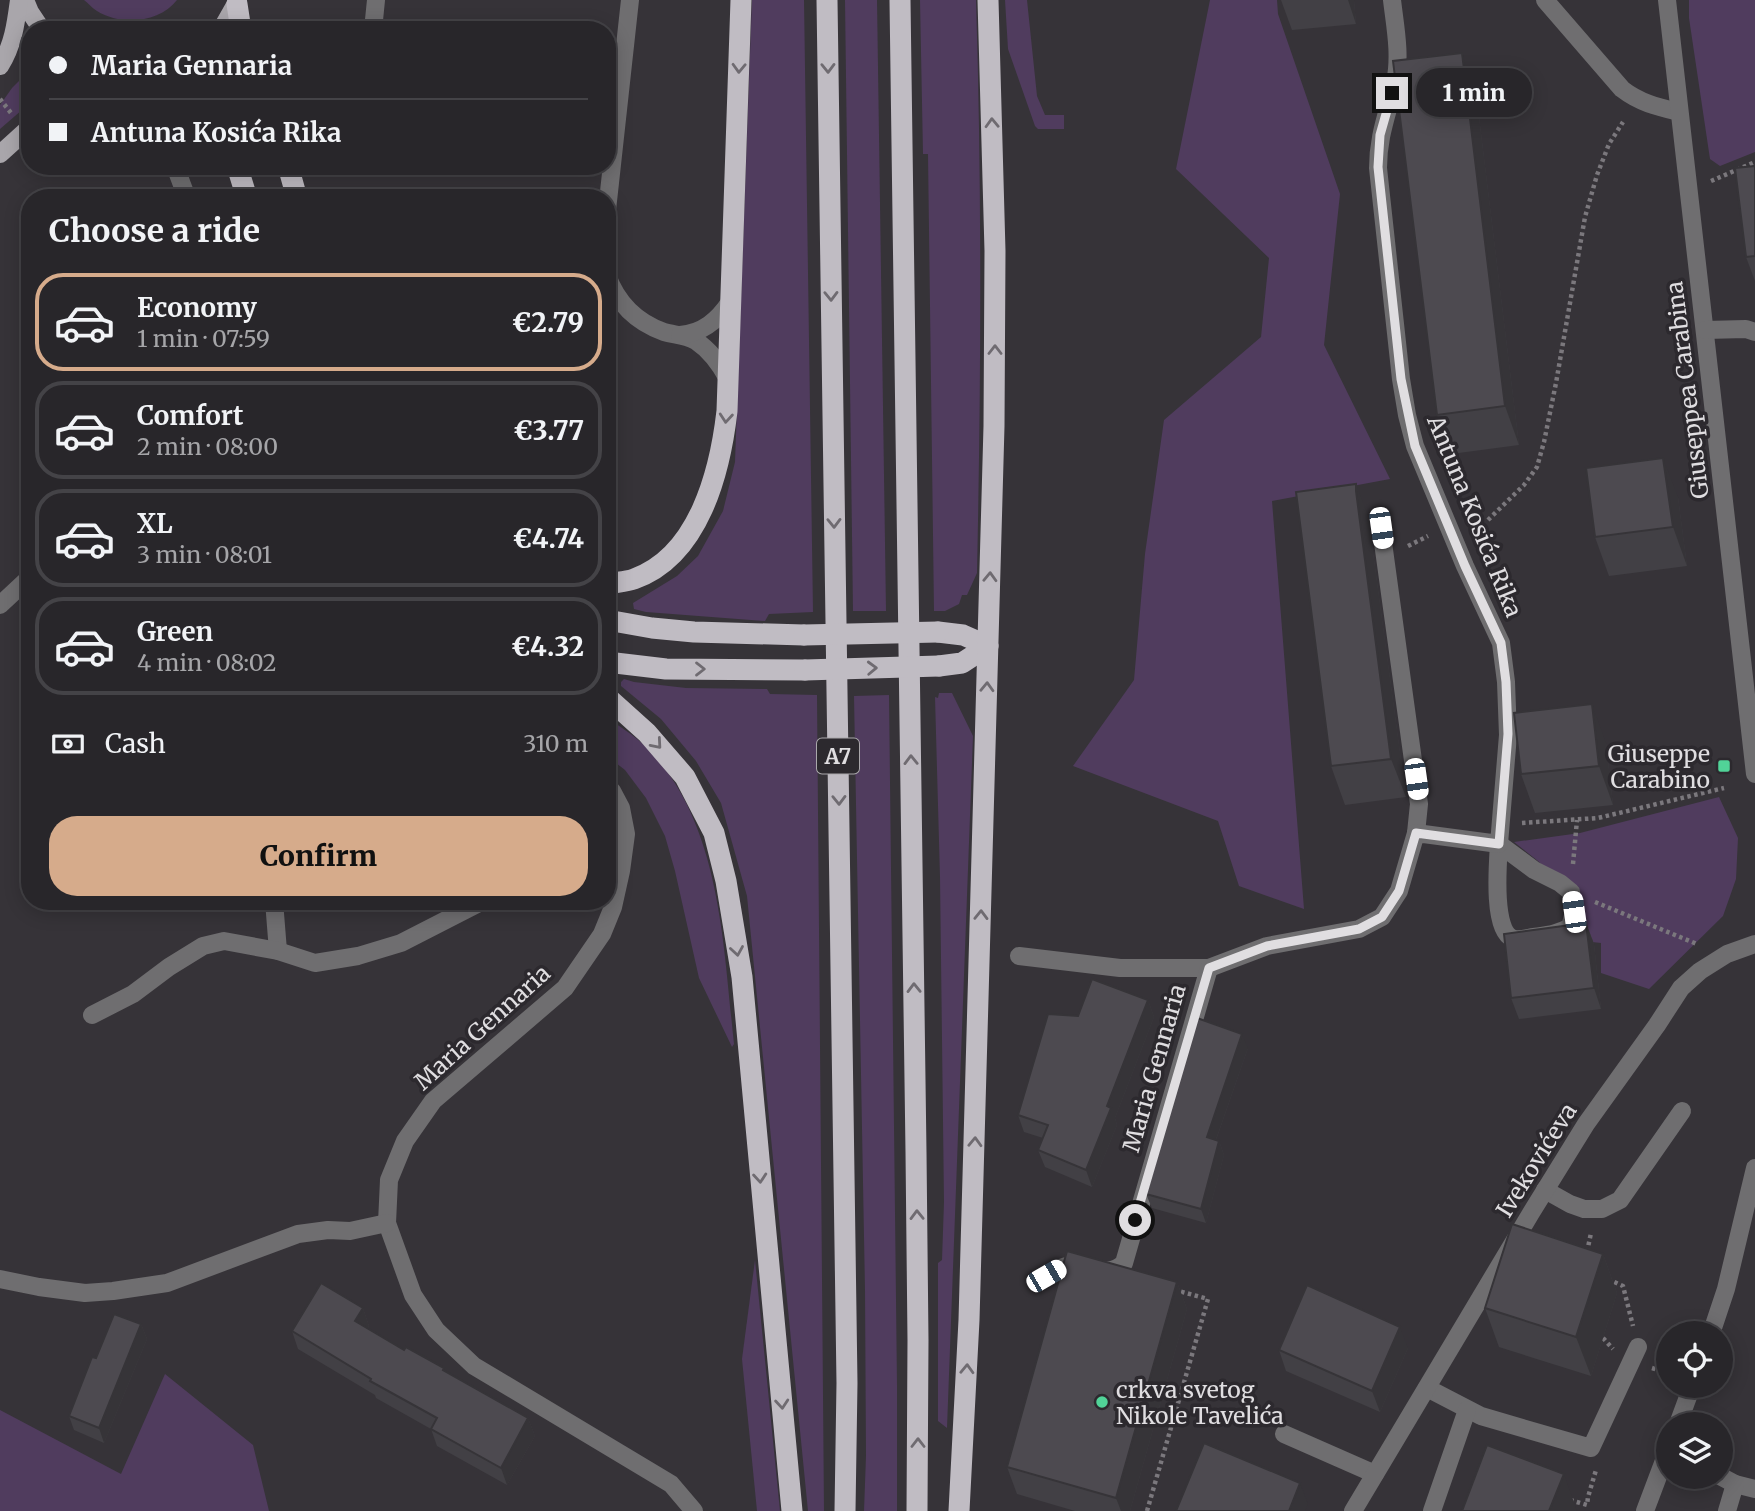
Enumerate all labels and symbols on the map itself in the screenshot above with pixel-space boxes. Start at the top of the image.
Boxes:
one-way arrow [731,63,746,74]
one-way arrow [821,63,836,74]
callout: 1 min [1416,68,1532,118]
route end [1376,77,1408,109]
one-way arrow [984,117,999,128]
street label: Giuseppea Carabina [1659,280,1715,500]
one-way arrow [824,290,839,301]
one-way arrow [987,344,1002,355]
street label: Antuna Kosića Rika [1421,410,1529,621]
one-way arrow [719,413,734,424]
car [1368,506,1395,550]
one-way arrow [826,518,842,529]
one-way arrow [982,572,998,582]
one-way arrow [867,660,878,676]
one-way arrow [694,662,705,677]
one-way arrow [979,682,995,692]
one-way arrow [649,735,661,748]
road number: A7 [817,738,859,774]
place label: Giuseppe Carabino [1608,739,1710,794]
one-way arrow [903,755,919,765]
car [1403,757,1430,801]
marker: Giuseppe Carabino [1716,758,1732,774]
one-way arrow [831,795,847,805]
car [1561,890,1588,934]
one-way arrow [974,909,989,920]
one-way arrow [729,945,744,957]
street label: Maria Gennaria [408,958,556,1096]
street label: Maria Gennaria [1116,981,1192,1155]
one-way arrow [906,982,922,993]
street label: Ivekovićeva [1489,1097,1583,1223]
one-way arrow [967,1136,982,1147]
one-way arrow [753,1172,768,1183]
route start [1119,1204,1151,1236]
one-way arrow [909,1210,925,1220]
car [1023,1256,1070,1296]
one-way arrow [959,1364,974,1375]
place label: crkva svetog Nikole Tavelića [1116,1375,1284,1430]
marker: crkva svetog Nikole Tavelića [1094,1394,1110,1410]
one-way arrow [775,1398,790,1410]
one-way arrow [910,1437,926,1448]

